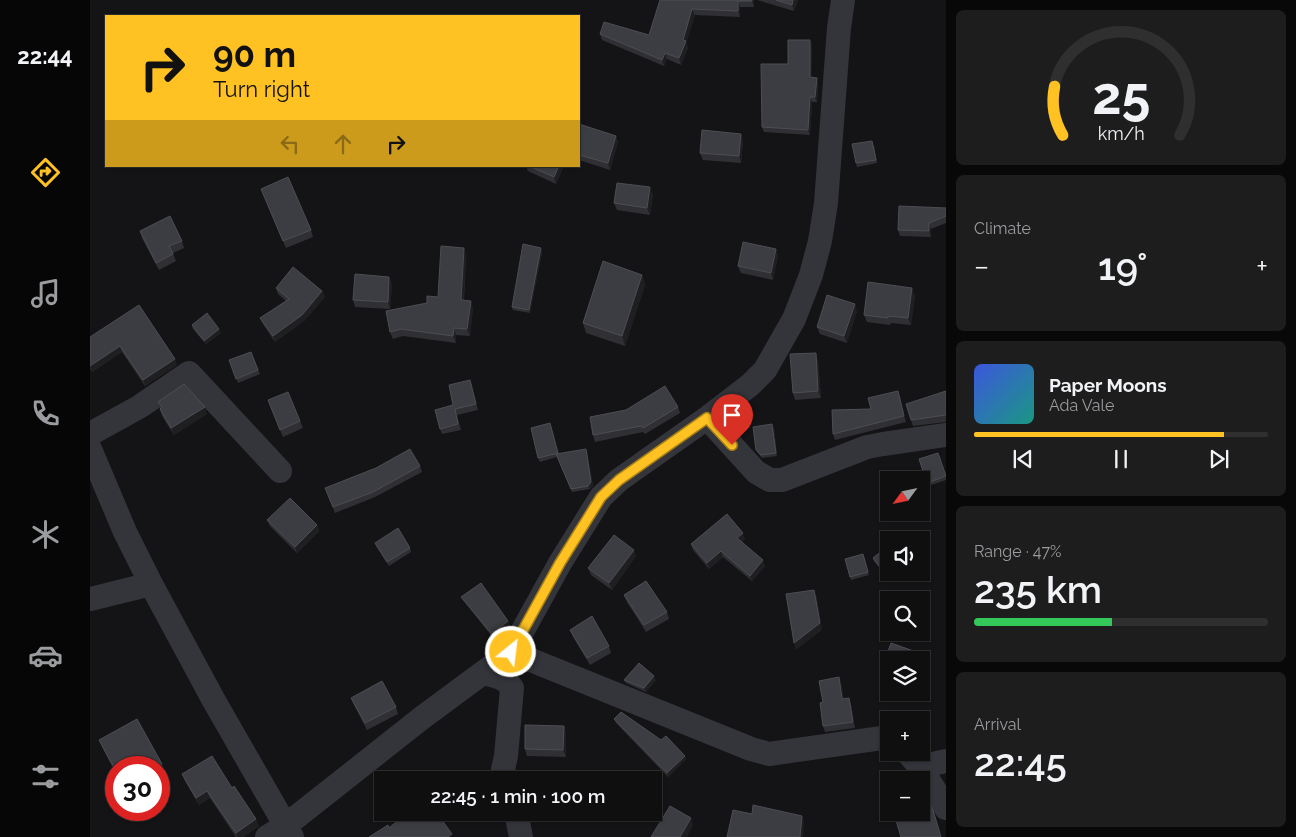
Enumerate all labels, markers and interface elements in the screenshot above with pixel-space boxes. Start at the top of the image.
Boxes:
text: 90 m [213,34,296,75]
icon: right [130,35,195,100]
text: 22:44 [17,43,73,69]
text: 25 [1092,65,1150,126]
text: Turn right [213,76,310,102]
text: km/h [1097,123,1145,144]
icon: left [276,130,304,158]
icon: ahead [329,130,357,158]
icon: right [382,130,410,158]
icon: directions [28,155,63,190]
text: Climate [974,219,1031,238]
text: 19° [1098,244,1148,289]
text: − [974,250,989,283]
text: + [1256,250,1268,283]
icon: music [28,276,63,311]
text: Paper Moons [1049,374,1167,396]
pin [711,394,753,445]
icon: phone [28,396,63,431]
text: Ada Vale [1049,396,1114,415]
icon: arrive [718,401,746,429]
icon: previous [1009,445,1037,473]
icon: pause [1107,445,1135,473]
icon: next [1205,445,1233,473]
north arrow [880,471,930,521]
map controls [880,471,930,821]
icon: climate [28,517,63,552]
button: sound [880,531,930,581]
text: Range · 47% [974,542,1061,561]
text: 235 km [974,567,1102,612]
button: search [880,591,930,641]
position arrow [484,625,536,677]
icon: car [28,638,63,673]
button: layers [880,651,930,701]
button: + [880,711,930,761]
text: Arrival [974,715,1021,734]
text: 22:45 [974,740,1067,785]
speed limit sign: 30 [105,756,170,821]
icon: filters [28,759,63,794]
button: − [880,771,930,821]
text: 22:45 · 1 min · 100 m [431,785,605,807]

